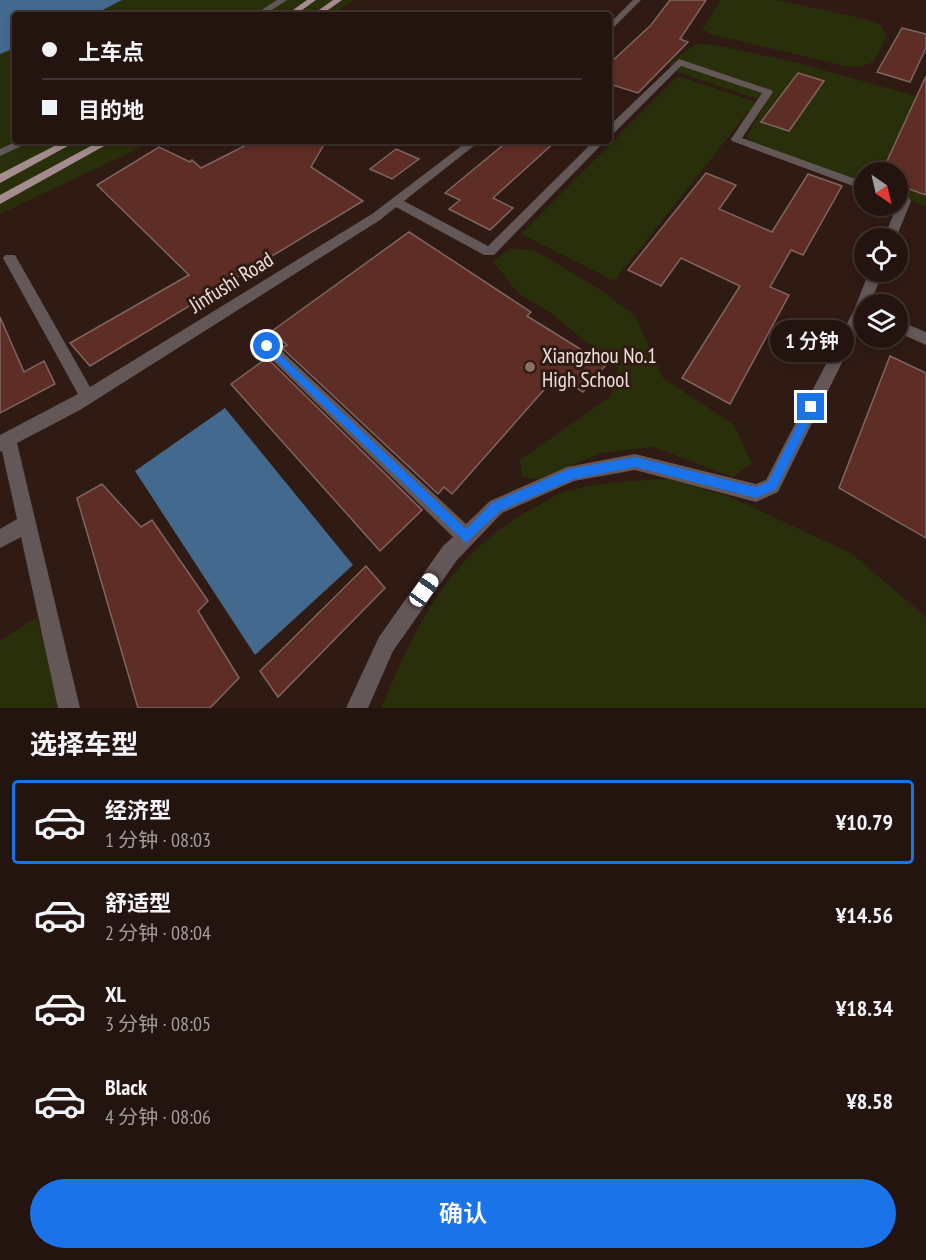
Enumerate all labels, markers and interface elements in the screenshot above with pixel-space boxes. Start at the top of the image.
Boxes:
text: 上车点 [78,38,144,66]
text: 目的地 [78,96,144,124]
north arrow [854,162,908,216]
map controls [854,162,908,348]
button: locate [854,228,908,282]
street label: Jinfushi Road [183,246,278,319]
button: layers [854,294,908,348]
callout: 1 分钟 [769,320,853,362]
text: 1 分钟 [785,328,839,354]
route start [253,332,280,359]
place label: Xiangzhou No.1 High School [542,342,657,393]
marker: Xiangzhou No.1 High School [523,360,537,374]
route end [797,393,824,420]
car [406,570,442,610]
text: 选择车型 [30,727,138,761]
icon: car [33,795,87,849]
text: 经济型 [105,796,171,824]
text: ¥10.79 [836,808,893,836]
text: 1 分钟 · 08:03 [105,827,211,853]
icon: car [33,888,87,942]
text: 舒适型 [105,889,171,917]
text: ¥14.56 [836,901,893,929]
text: 2 分钟 · 08:04 [105,920,211,946]
text: XL [105,980,126,1008]
icon: car [33,981,87,1035]
text: ¥18.34 [836,994,893,1022]
text: 3 分钟 · 08:05 [105,1011,211,1037]
text: Black [105,1073,147,1101]
icon: car [33,1074,87,1128]
text: ¥8.58 [846,1087,893,1115]
text: 4 分钟 · 08:06 [105,1104,211,1130]
button: 确认 [30,1179,896,1248]

